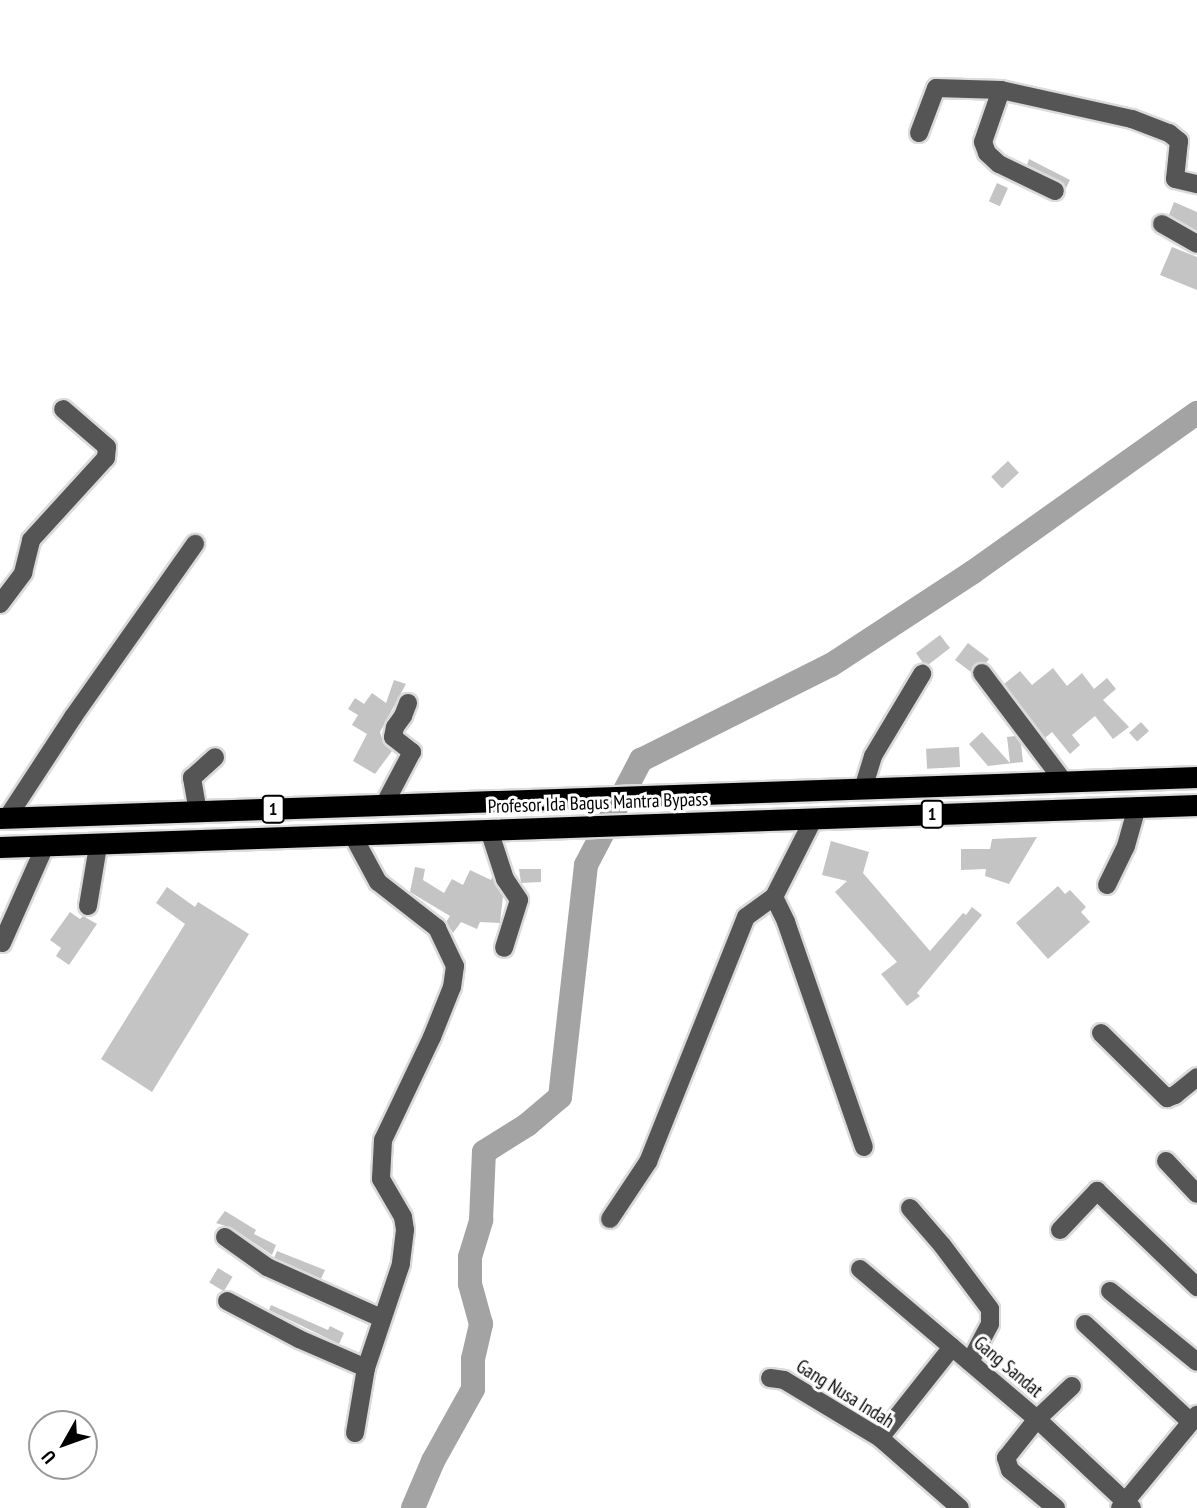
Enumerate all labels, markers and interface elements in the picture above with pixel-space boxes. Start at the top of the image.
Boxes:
street label: Profesor Ida Bagus Mantra Bypass [487,788,709,818]
road number: 1 [261,794,285,824]
road number: 1 [920,800,944,828]
street label: Gang Sandat [969,1332,1047,1402]
street label: Gang Nusa Indah [792,1355,898,1433]
north arrow [28,1410,98,1480]
text: U [36,1446,61,1469]

